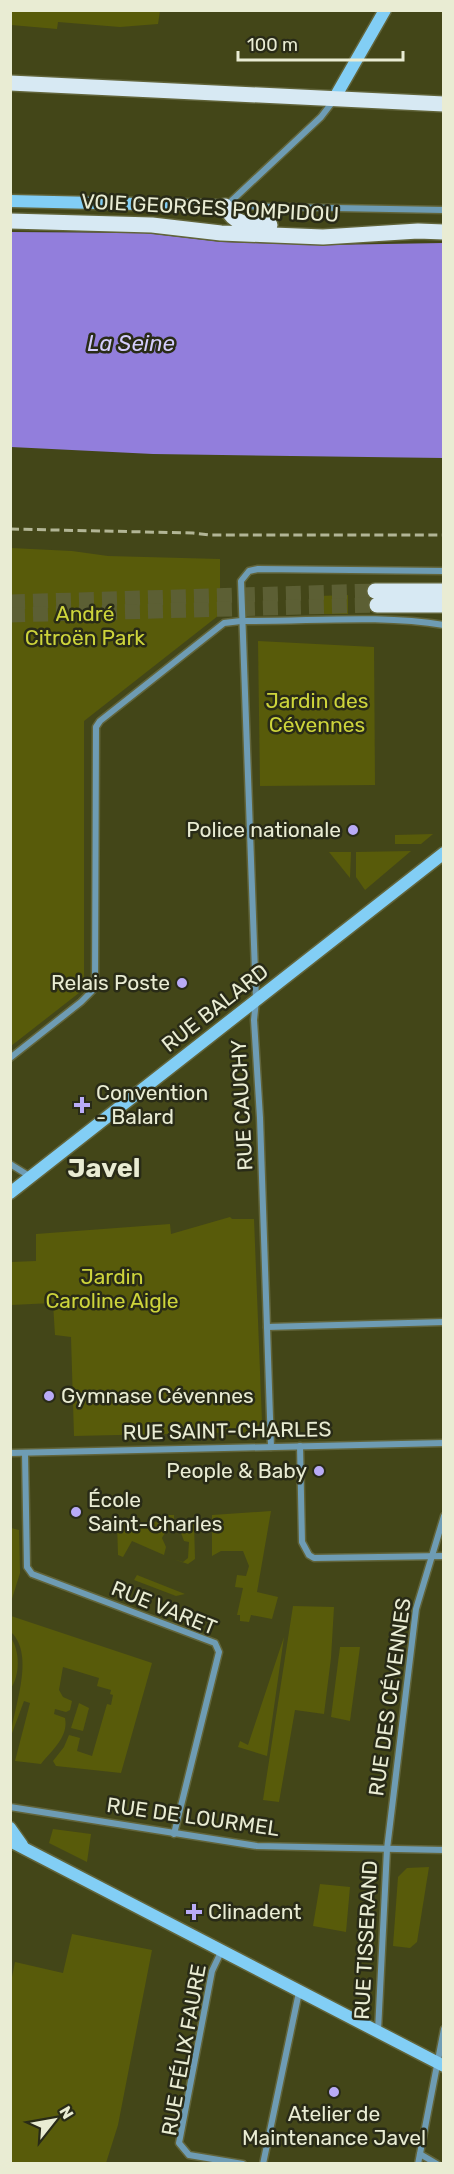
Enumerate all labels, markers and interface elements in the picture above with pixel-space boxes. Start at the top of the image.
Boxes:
scale bar [238,24,403,62]
text: 100 m [247,34,298,56]
street label: VOIE GEORGES POMPIDOU [80,188,340,227]
water label: La Seine [87,330,175,357]
park label: André Citroën Park [25,601,145,650]
park label: Jardin des Cévennes [266,688,369,737]
place label: Police nationale [186,817,341,842]
marker: Police nationale [346,823,360,837]
street label: RUE BALARD [156,958,273,1057]
place label: Relais Poste [51,970,170,995]
marker: Relais Poste [175,976,189,990]
street label: RUE CAUCHY [226,1039,257,1171]
place label: Convention - Balard [96,1080,208,1129]
marker: Convention - Balard [73,1096,91,1114]
district label: Javel [68,1152,140,1184]
park label: Jardin Caroline Aigle [45,1264,179,1313]
place label: Gymnase Cévennes [61,1383,254,1408]
marker: Gymnase Cévennes [42,1389,56,1403]
street label: RUE SAINT-CHARLES [122,1416,332,1445]
place label: People & Baby [166,1458,307,1483]
marker: People & Baby [312,1464,326,1478]
place label: École Saint-Charles [88,1487,222,1536]
marker: École Saint-Charles [69,1505,83,1519]
street label: RUE VARET [108,1575,220,1640]
street label: RUE DES CÉVENNES [363,1596,416,1798]
street label: RUE DE LOURMEL [105,1792,281,1841]
street label: RUE TISSERAND [349,1860,382,2020]
place label: Clinadent [208,1899,302,1924]
marker: Clinadent [185,1903,203,1921]
street label: RUE FÉLIX FAURE [156,1962,211,2138]
marker: Atelier de Maintenance Javel [327,2085,341,2099]
north arrow [24,2090,84,2150]
place label: Atelier de Maintenance Javel [242,2101,426,2150]
text: N [55,2103,78,2122]

